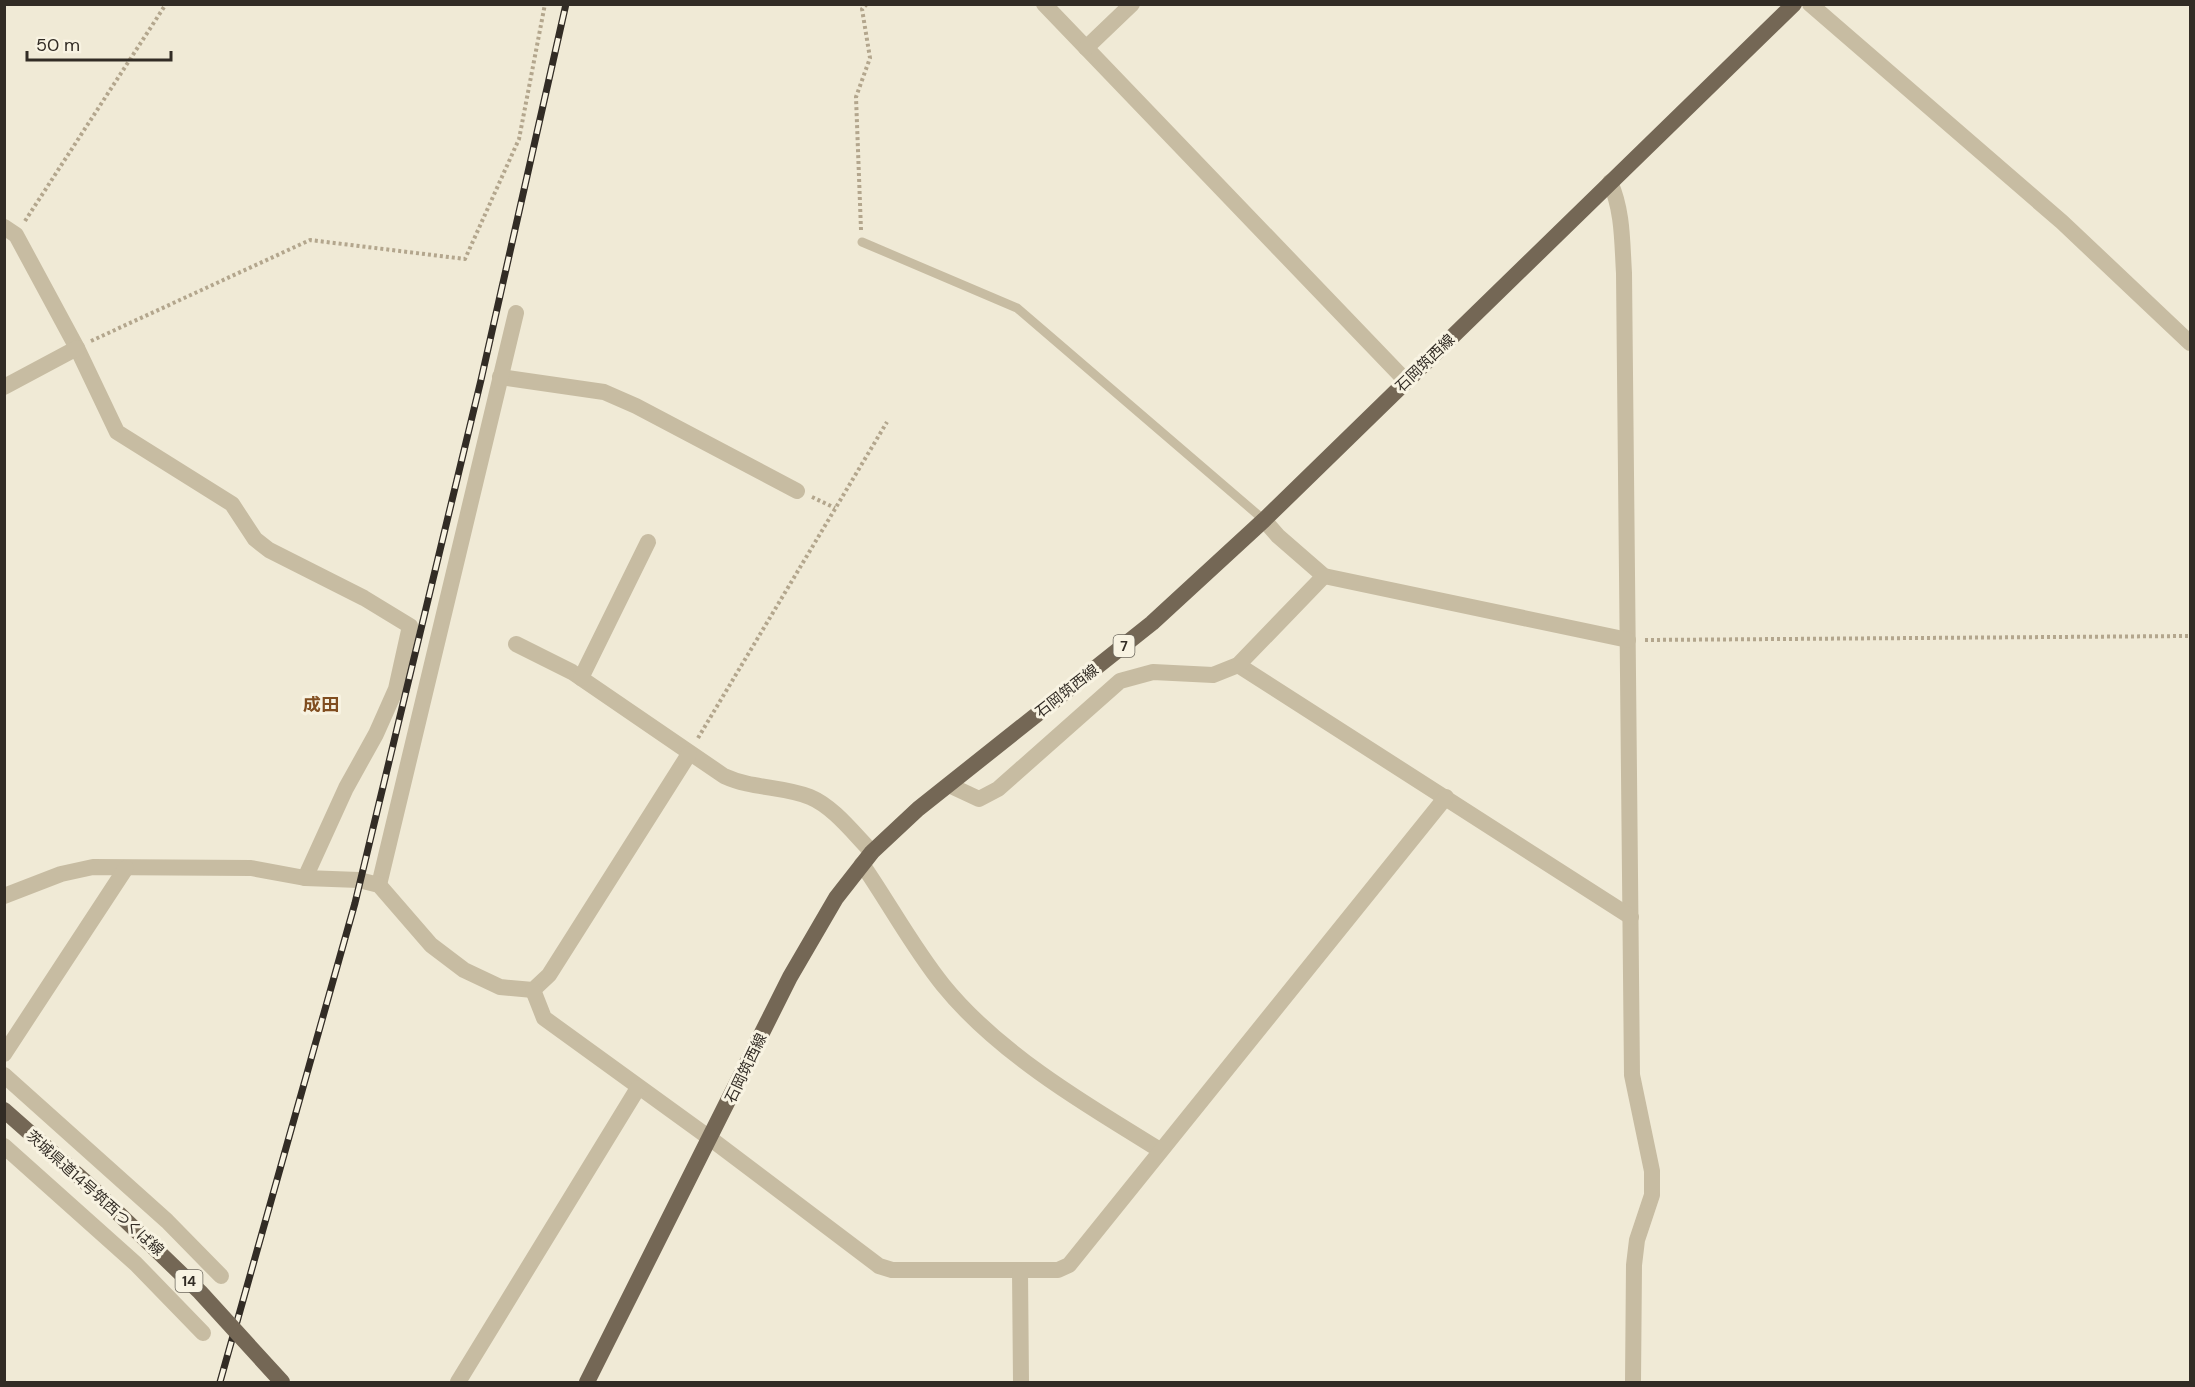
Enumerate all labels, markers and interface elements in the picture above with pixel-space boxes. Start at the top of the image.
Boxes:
scale bar [27,24,171,62]
text: 50 m [36,33,80,57]
street label: 石岡筑西線 [1391,330,1459,396]
road number: 7 [1114,635,1134,657]
street label: 石岡筑西線 [1031,660,1103,722]
district label: 成田 [303,693,339,717]
street label: 石岡筑西線 [721,1030,771,1106]
street label: 茨城県道14号筑西つくば線 [22,1126,168,1260]
road number: 14 [176,1270,202,1292]

